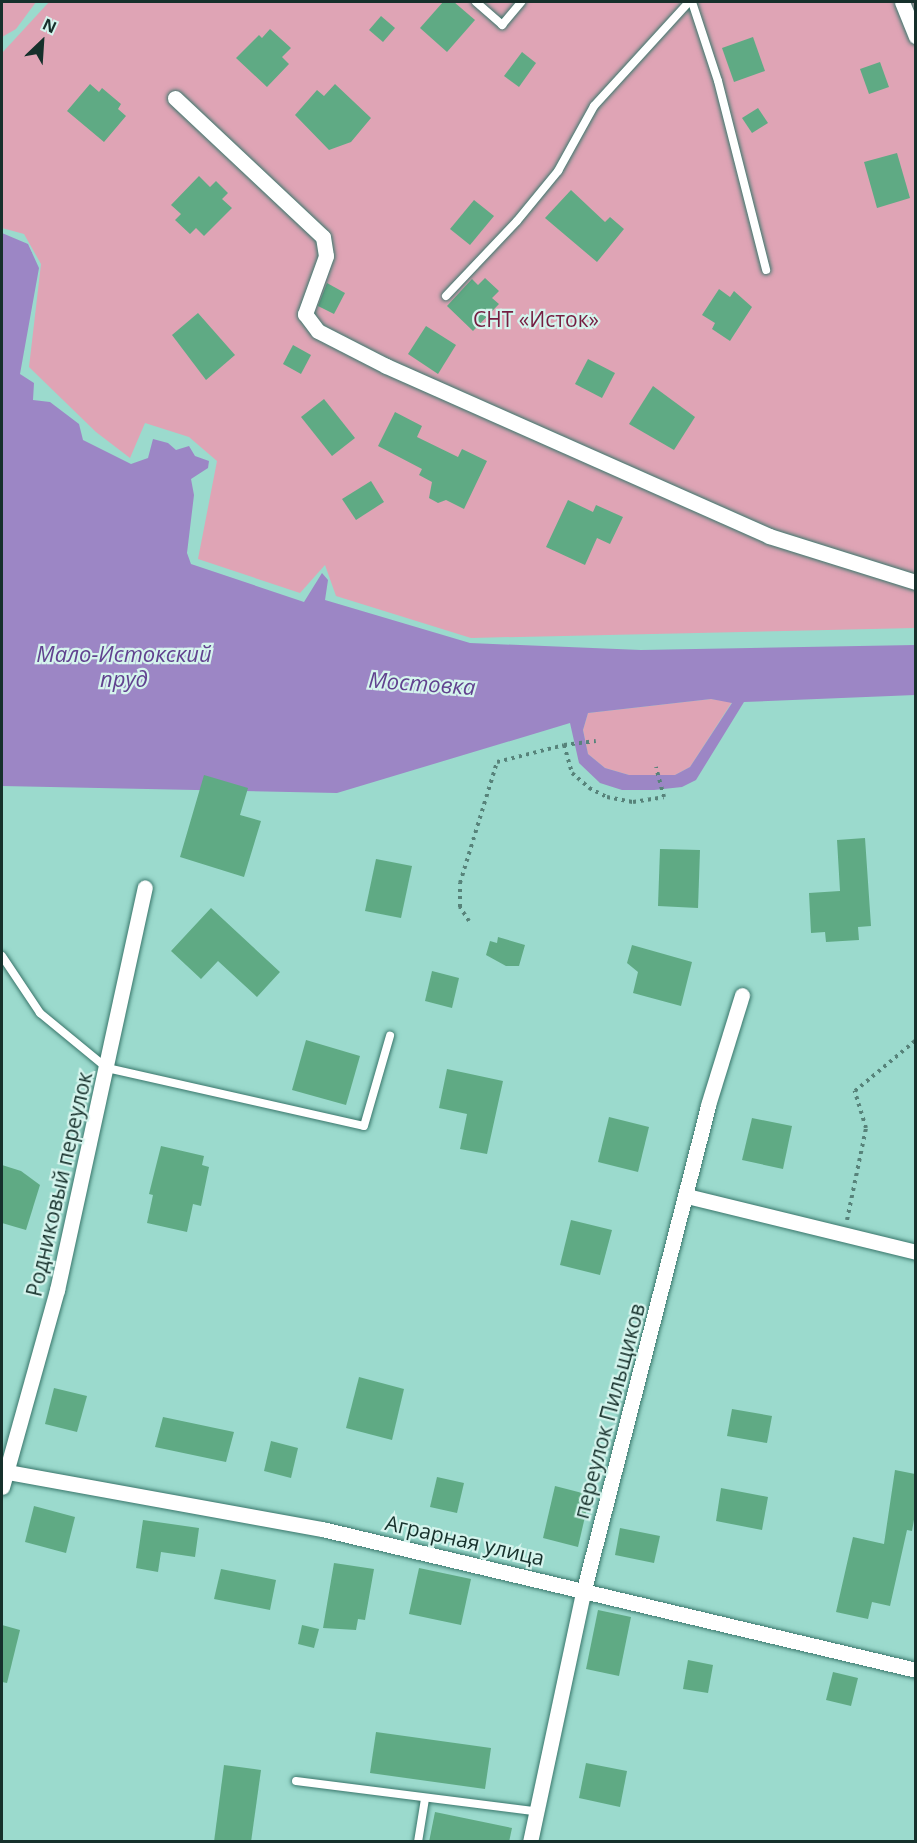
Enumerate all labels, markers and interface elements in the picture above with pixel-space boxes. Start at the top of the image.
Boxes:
north arrow [12,12,72,72]
text: N [39,13,60,38]
park label: СНТ «Исток» [473,306,599,332]
water label: Мало-Истокский пруд [36,640,212,692]
water label: Мостовка [368,666,476,700]
street label: Родниковый переулок [21,1069,97,1299]
street label: переулок Пильщиков [568,1301,650,1521]
street label: Аграрная улица [383,1509,547,1571]

